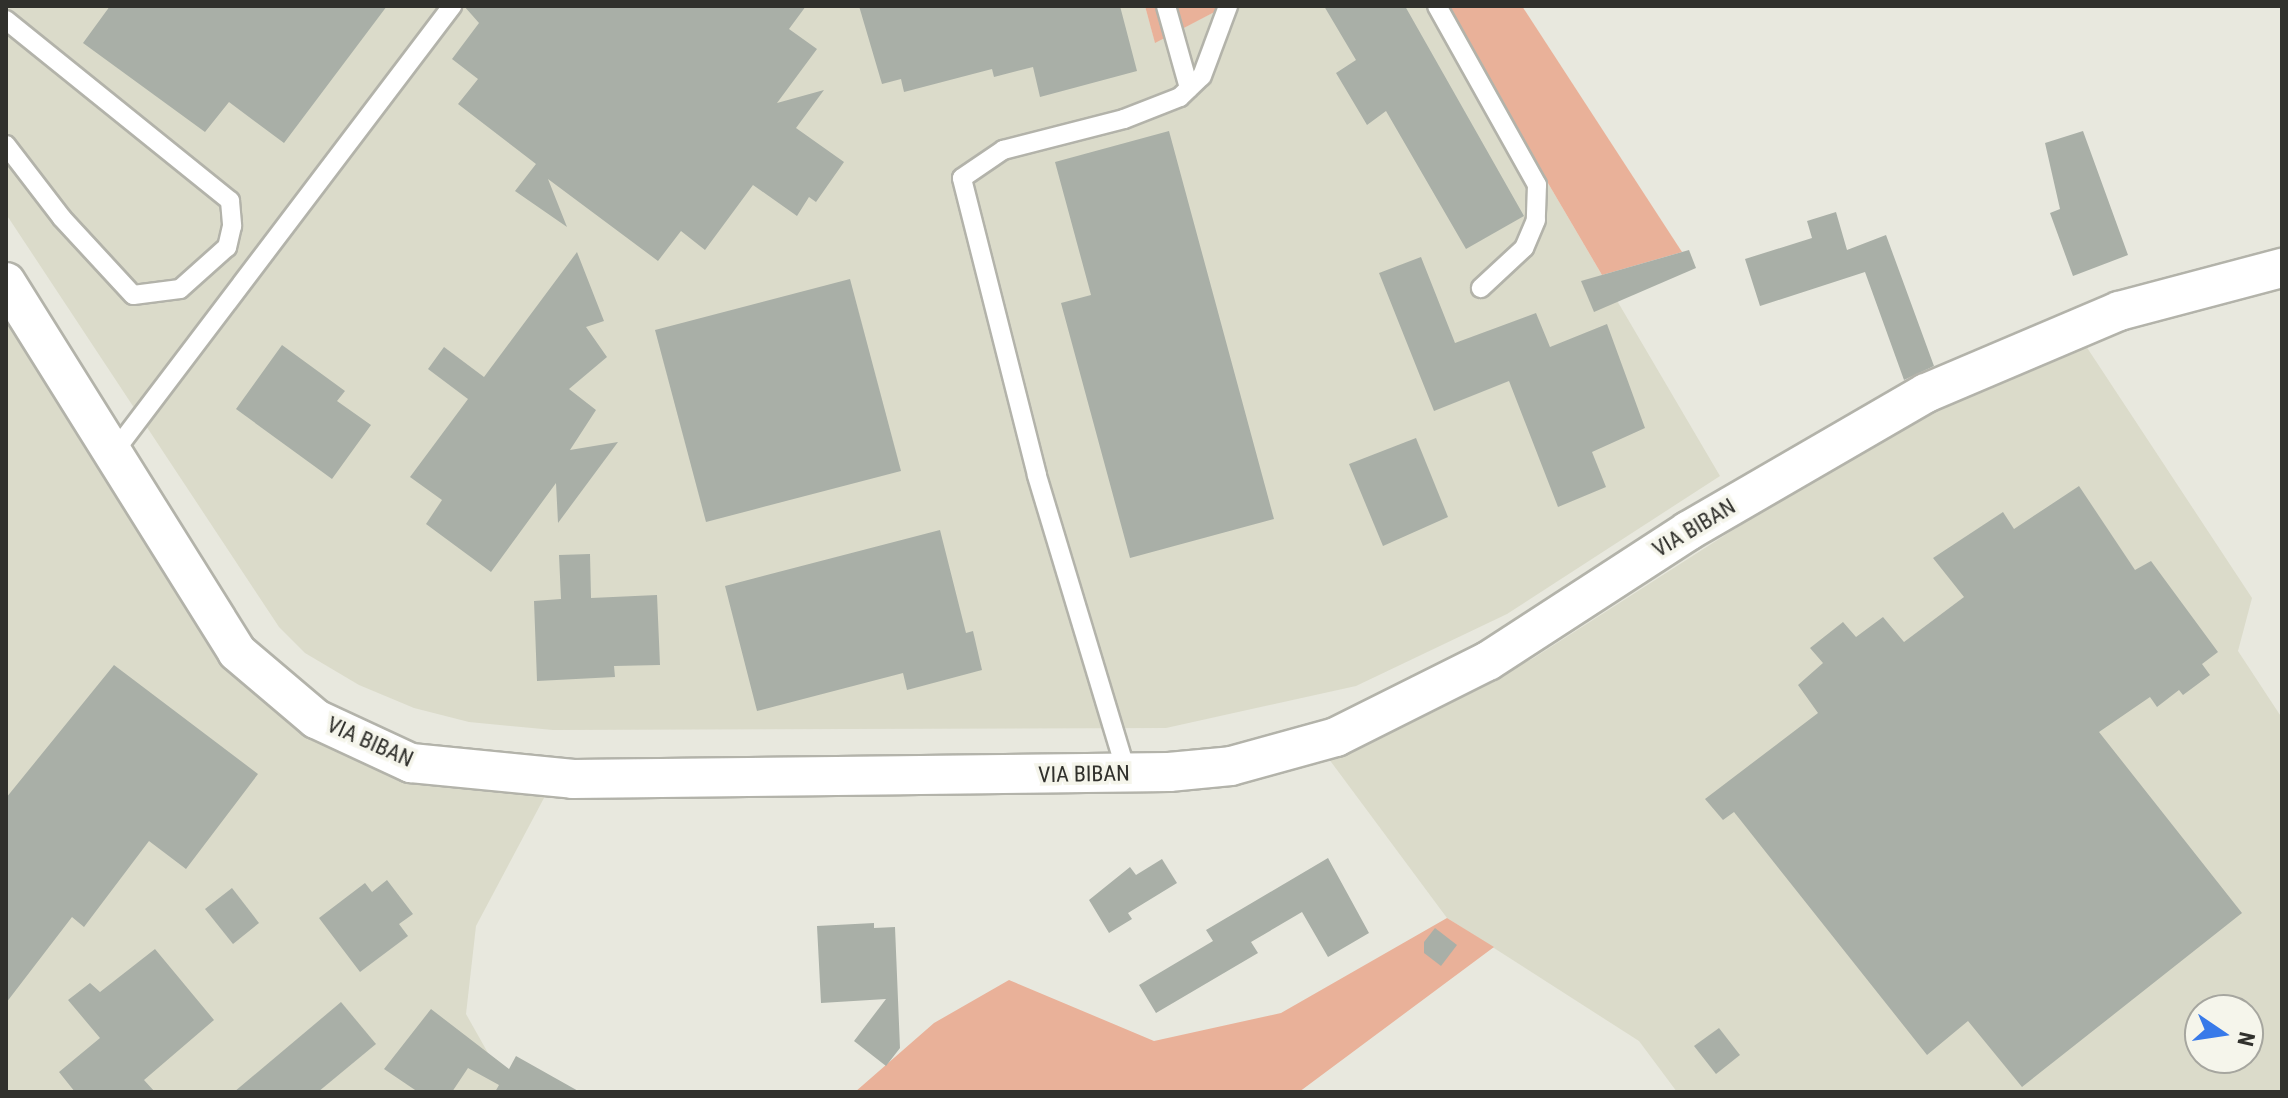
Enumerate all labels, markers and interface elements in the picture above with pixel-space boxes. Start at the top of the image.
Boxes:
street label: VIA BIBAN [1648,493,1740,563]
street label: VIA BIBAN [323,711,417,773]
street label: VIA BIBAN [1038,760,1130,788]
north arrow [2184,994,2264,1074]
text: N [2232,1030,2260,1048]

